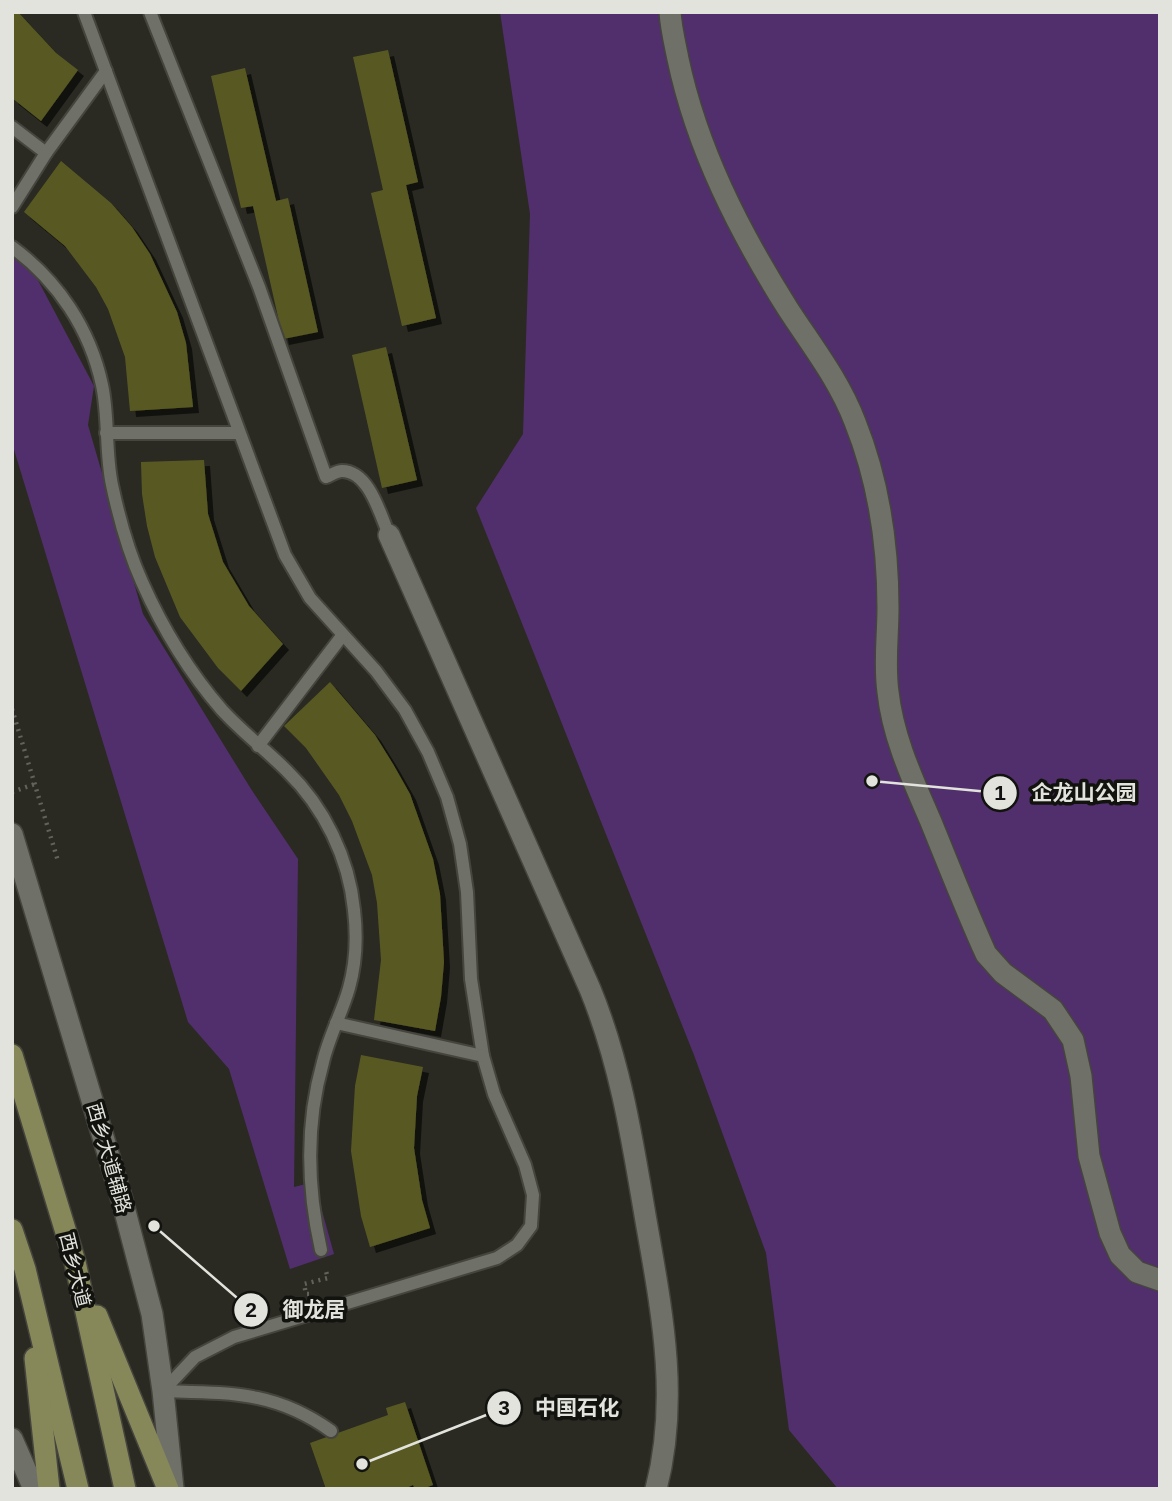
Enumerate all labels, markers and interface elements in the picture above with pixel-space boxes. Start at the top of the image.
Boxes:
callout: 企龙山公园 [982,772,1150,814]
text: 1 [994,781,1006,804]
text: 企龙山公园 [1032,781,1137,804]
street label: 西乡大道辅路 [83,1100,135,1216]
street label: 西乡大道 [56,1231,94,1309]
callout: 御龙居 [234,1289,360,1331]
text: 2 [245,1298,257,1321]
text: 御龙居 [283,1298,346,1321]
callout: 中国石化 [486,1387,633,1429]
text: 3 [498,1396,510,1419]
text: 中国石化 [535,1396,619,1419]

